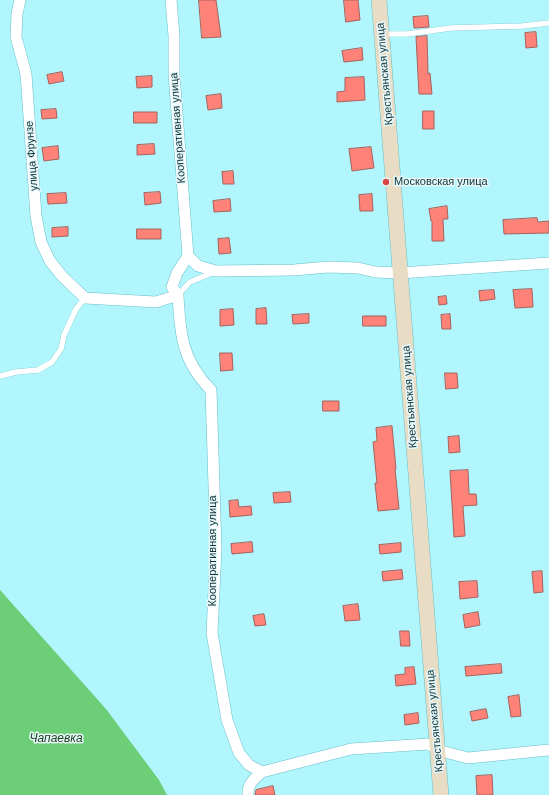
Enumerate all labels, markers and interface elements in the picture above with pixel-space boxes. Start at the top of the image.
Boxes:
street label: Крестьянская улица [374,22,396,126]
street label: Кооперативная улица [168,72,188,184]
street label: улица Фрунзе [23,120,41,192]
place label: Московская улица [394,175,488,189]
marker: Московская улица [381,177,391,187]
street label: Крестьянская улица [400,345,420,449]
street label: Кооперативная улица [206,495,220,607]
street label: Крестьянская улица [424,669,446,773]
water label: Чапаевка [29,732,83,746]

